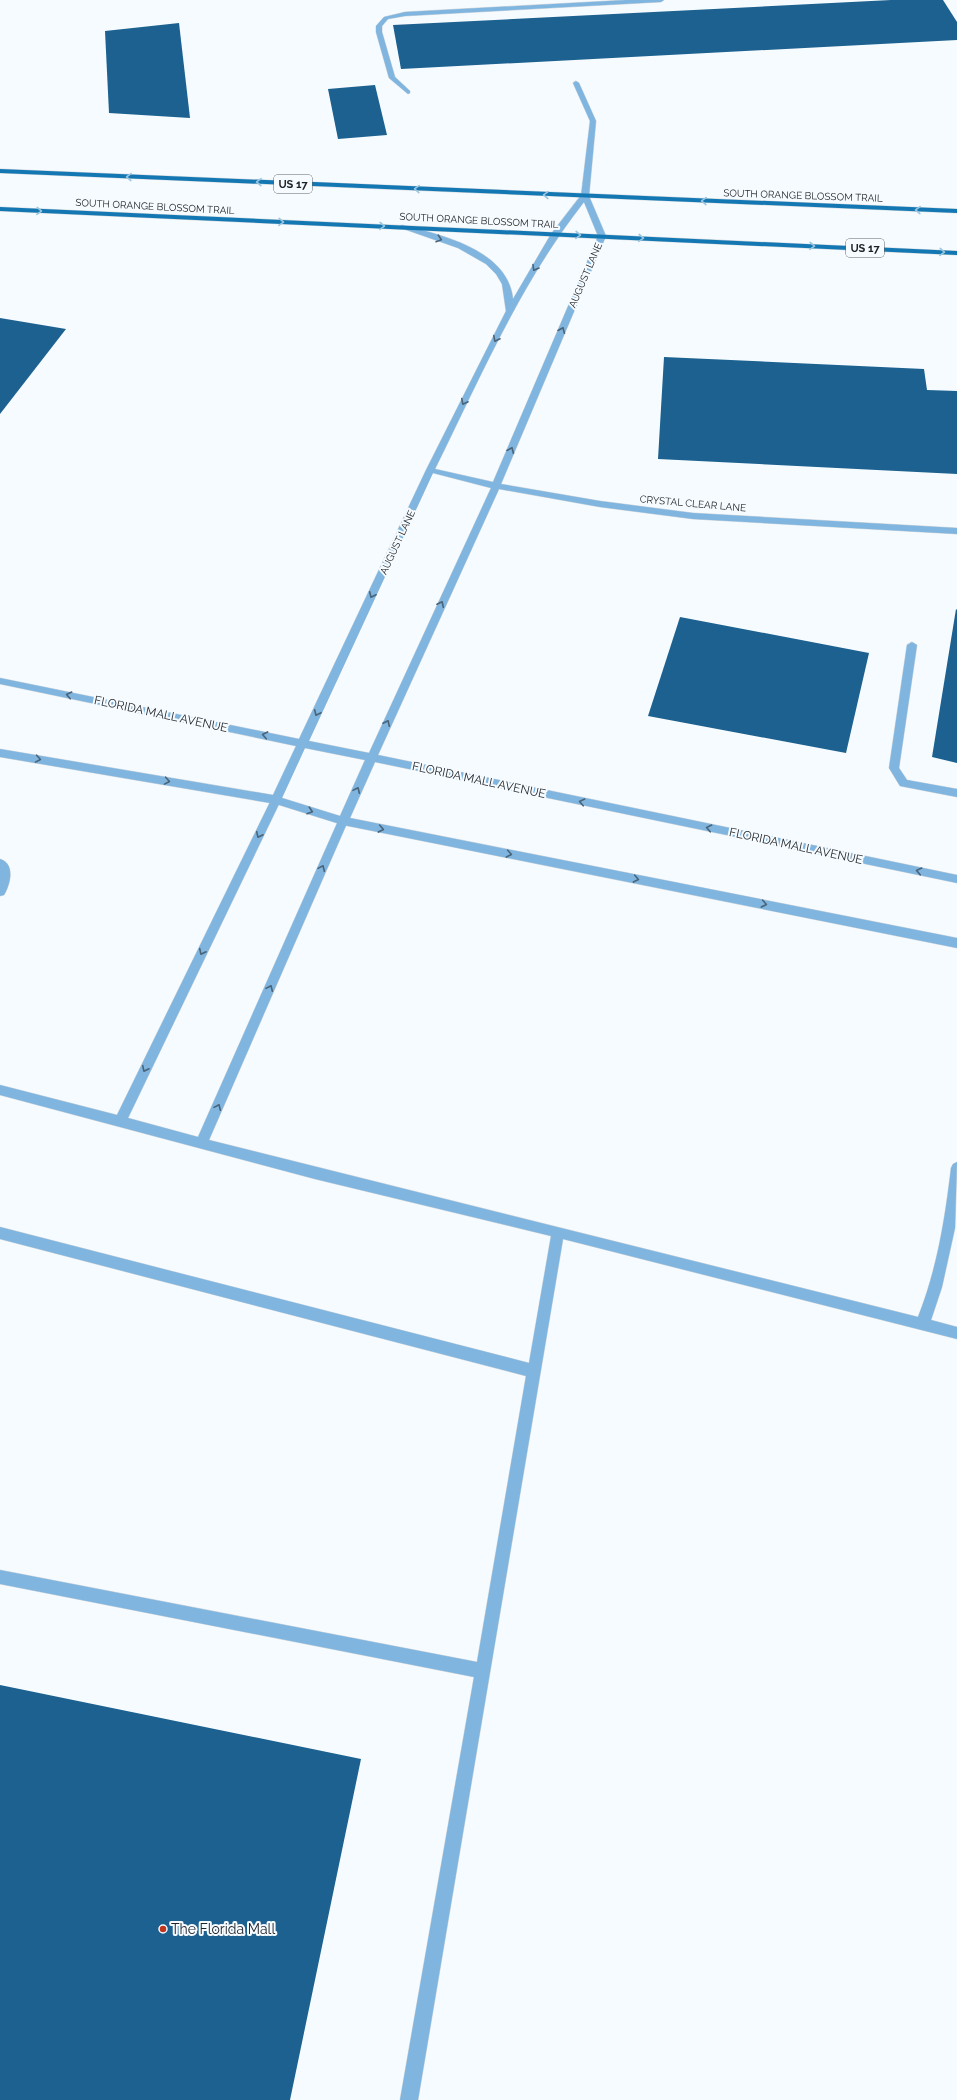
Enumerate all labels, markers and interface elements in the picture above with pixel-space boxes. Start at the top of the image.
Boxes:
one-way arrow [126,172,132,181]
road number: US 17 [274,175,312,193]
one-way arrow [256,178,262,187]
one-way arrow [414,185,420,194]
street label: SOUTH ORANGE BLOSSOM TRAIL [723,187,883,204]
one-way arrow [543,191,549,199]
street label: SOUTH ORANGE BLOSSOM TRAIL [75,197,235,216]
one-way arrow [701,197,707,206]
one-way arrow [915,205,921,214]
one-way arrow [36,206,42,215]
street label: SOUTH ORANGE BLOSSOM TRAIL [399,211,559,230]
one-way arrow [278,217,284,226]
one-way arrow [379,222,385,230]
one-way arrow [575,231,581,239]
one-way arrow [638,233,644,242]
one-way arrow [435,234,442,243]
road number: US 17 [846,239,884,257]
street label: AUGUST LANE [567,241,604,309]
one-way arrow [809,242,815,250]
one-way arrow [939,248,945,256]
one-way arrow [533,264,540,271]
one-way arrow [557,327,565,335]
one-way arrow [493,335,501,343]
one-way arrow [461,398,469,405]
one-way arrow [506,446,514,454]
street label: CRYSTAL CLEAR LANE [639,493,747,514]
street label: AUGUST LANE [378,508,417,576]
one-way arrow [369,591,377,599]
one-way arrow [437,601,445,608]
one-way arrow [66,692,72,700]
street label: FLORIDA MALL AVENUE [93,693,229,735]
one-way arrow [314,709,322,716]
one-way arrow [382,719,390,727]
one-way arrow [261,731,268,740]
one-way arrow [35,755,41,763]
street label: FLORIDA MALL AVENUE [411,759,547,801]
one-way arrow [163,776,170,785]
one-way arrow [352,786,360,794]
one-way arrow [579,798,585,806]
one-way arrow [306,806,313,814]
one-way arrow [378,824,384,832]
one-way arrow [706,824,712,833]
street label: FLORIDA MALL AVENUE [728,825,864,867]
one-way arrow [256,831,264,838]
one-way arrow [506,849,512,857]
one-way arrow [318,865,326,872]
one-way arrow [916,868,922,876]
one-way arrow [633,874,640,883]
one-way arrow [761,899,767,908]
one-way arrow [199,948,207,955]
one-way arrow [265,984,273,992]
one-way arrow [142,1065,150,1072]
one-way arrow [213,1103,221,1111]
place label: The Florida Mall [171,1921,275,1937]
marker: The Florida Mall [158,1924,168,1934]

